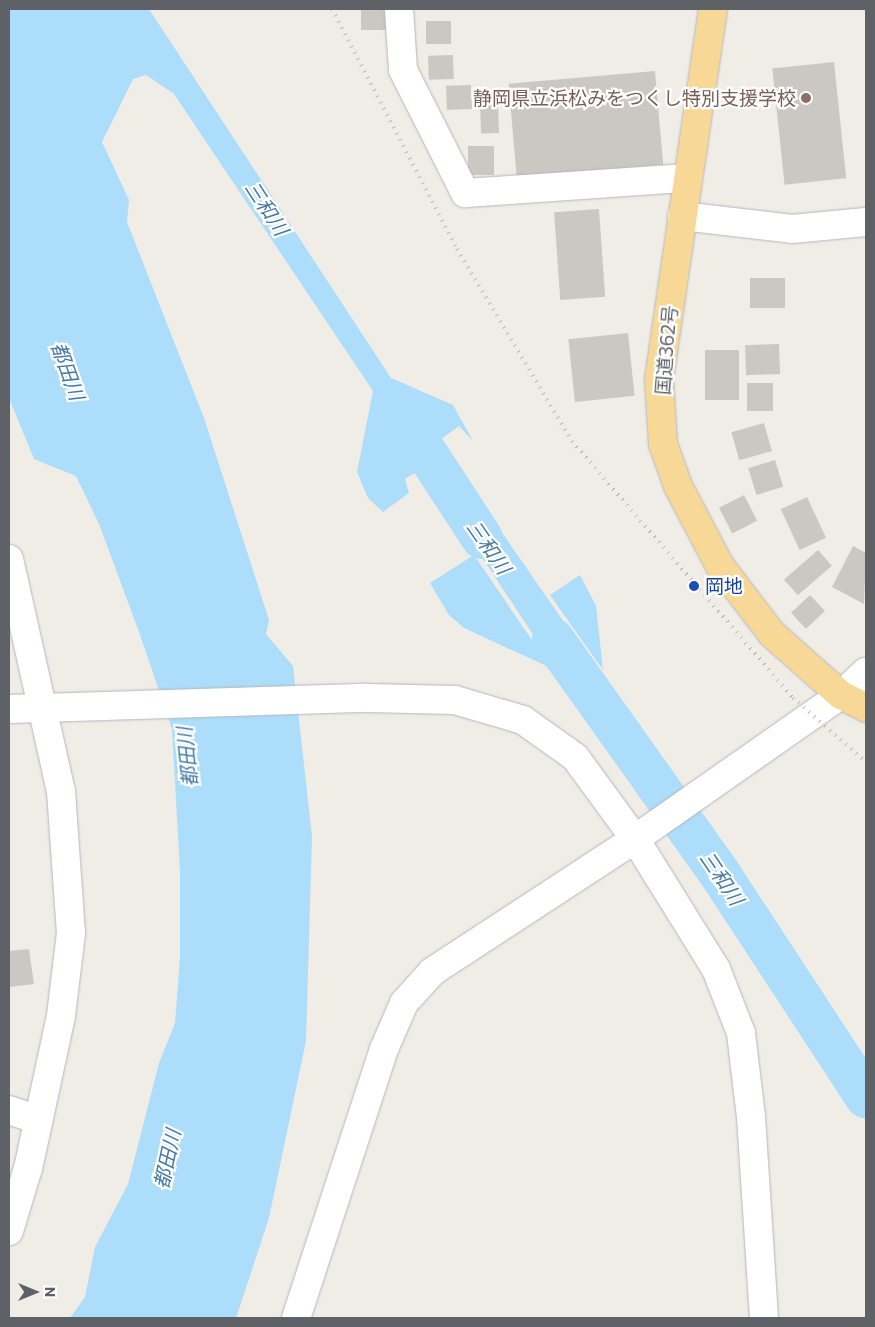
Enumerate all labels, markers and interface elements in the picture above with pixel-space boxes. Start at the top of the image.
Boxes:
place label: 静岡県立浜松みをつくし特別支援学校 [473,87,796,109]
marker: 静岡県立浜松みをつくし特別支援学校 [800,92,812,104]
water label: 三和川 [241,176,293,240]
street label: 国道362号 [651,304,681,396]
water label: 都田川 [46,339,90,403]
water label: 三和川 [462,516,516,578]
place label: 岡地 [705,575,743,597]
marker: 岡地 [687,579,701,593]
water label: 都田川 [172,726,202,788]
water label: 三和川 [695,846,749,910]
water label: 都田川 [149,1127,185,1191]
north arrow [10,1267,60,1317]
text: N [42,1287,59,1297]

